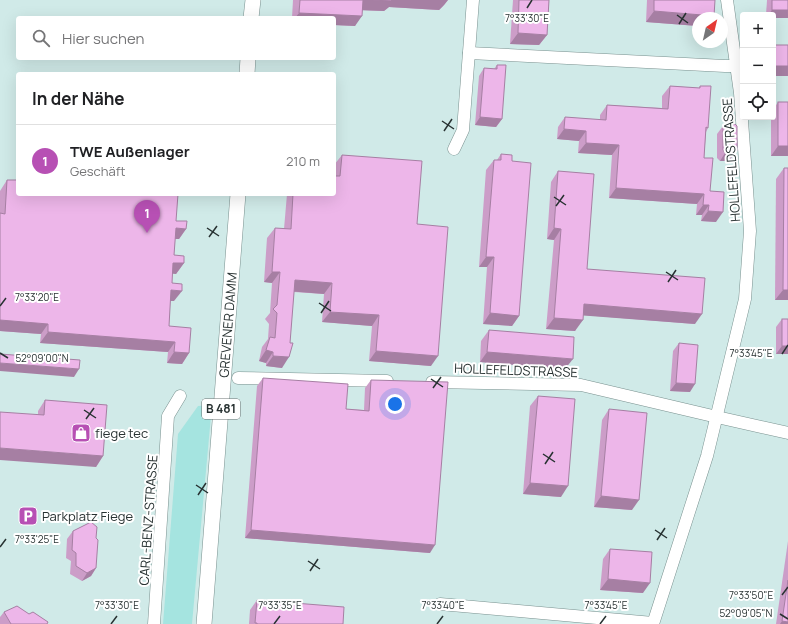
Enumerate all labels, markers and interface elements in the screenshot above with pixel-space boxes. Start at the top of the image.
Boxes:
text: 7°33'30"E [505,11,549,25]
north arrow [692,12,728,48]
map controls [740,12,776,120]
button: + [740,12,776,48]
search box [16,16,336,60]
icon: search [30,27,52,49]
text: Hier suchen [62,28,144,49]
button: − [740,48,776,84]
button: locate [740,84,776,120]
text: In der Nähe [32,87,125,110]
street label: HOLLEFELDSTRASSE [718,98,744,222]
text: TWE Außenlager [70,141,190,162]
text: 1 [42,152,48,170]
text: 210 m [286,152,320,170]
text: Geschäft [70,162,126,180]
pin: 1 [134,200,160,233]
street label: GREVENER DAMM [215,271,241,378]
text: 7°33'20"E [15,290,59,304]
text: 7°33'45"E [730,346,773,360]
text: 52°09'00"N [15,351,69,365]
street label: HOLLEFELDSTRASSE [454,359,578,381]
your location [385,394,405,414]
road number: B 481 [202,399,240,419]
shop icon: fiege tec [70,422,92,444]
place label: fiege tec [95,424,148,442]
street label: CARL-BENZ-STRASSE [134,454,162,586]
parking icon: Parkplatz Fiege [17,505,39,527]
place label: Parkplatz Fiege [42,507,133,525]
text: 7°33'25"E [15,532,59,546]
text: 7°33'50"E [729,588,773,602]
text: 7°33'30"E [95,598,139,612]
text: 7°33'35"E [258,598,302,612]
text: 7°33'40"E [421,598,465,612]
text: 7°33'45"E [585,598,628,612]
text: 52°09'05"N [720,606,773,620]

